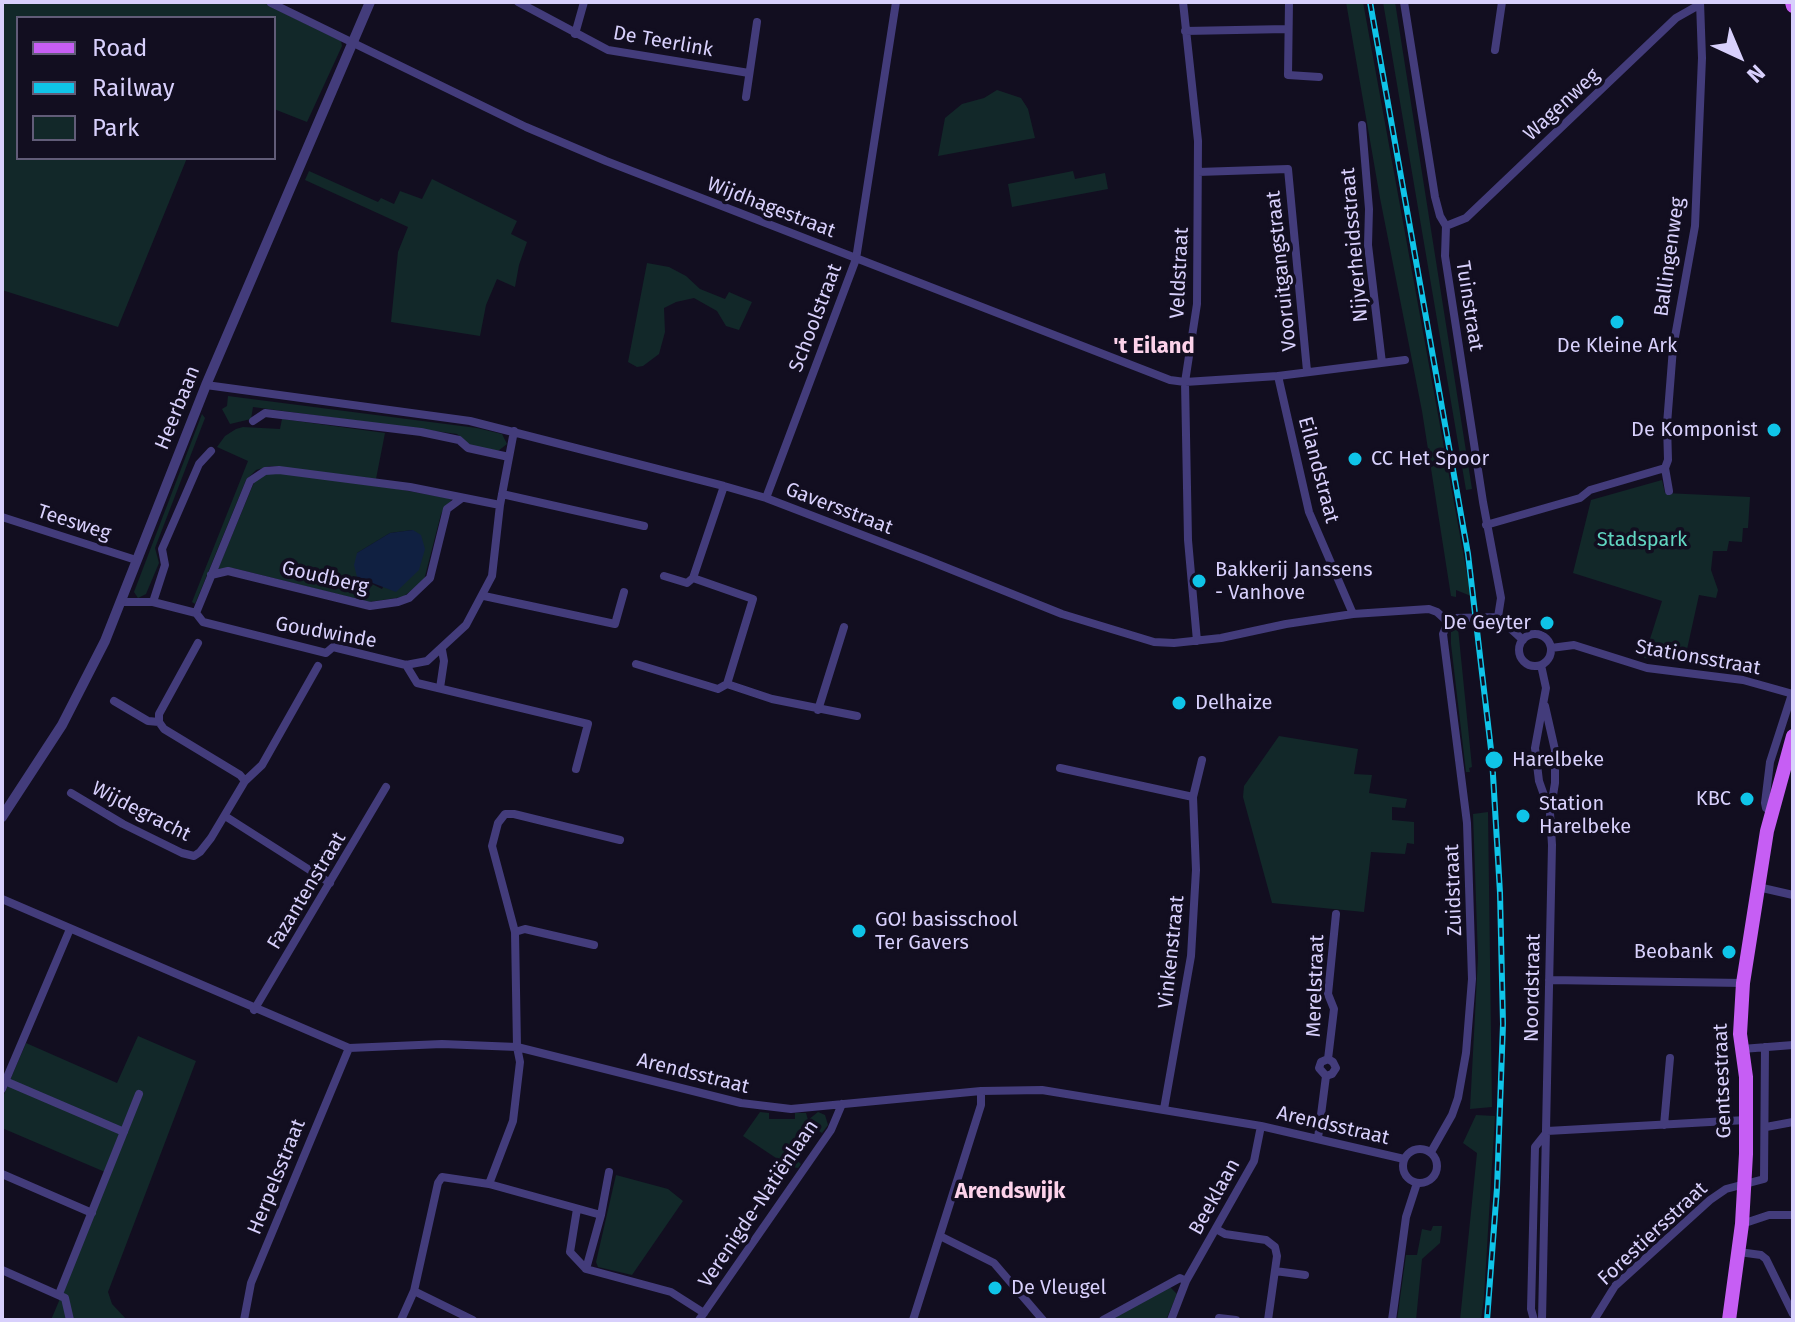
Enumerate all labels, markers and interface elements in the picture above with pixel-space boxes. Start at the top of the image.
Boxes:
legend [16,16,276,160]
north arrow [1699,16,1779,96]
street label: De Teerlink [611,21,715,63]
text: Road [92,34,147,62]
text: N [1741,59,1771,88]
street label: Wagenweg [1519,64,1605,146]
text: Railway [92,74,175,102]
text: Park [92,114,139,142]
street label: Nijverheidsstraat [1336,167,1374,323]
street label: Wijdhagestraat [703,173,839,243]
street label: Vooruitgangstraat [1262,190,1302,352]
street label: Ballingenweg [1650,196,1690,318]
street label: Veldstraat [1166,227,1194,319]
street label: Tuinstraat [1450,259,1488,353]
street label: Schoolstraat [784,261,848,375]
marker: De Kleine Ark [1608,313,1626,331]
district label: 't Eiland [1113,334,1195,360]
place label: De Kleine Ark [1557,334,1677,358]
street label: Heerbaan [150,363,206,453]
street label: Eilandstraat [1292,414,1344,526]
place label: De Komponist [1631,418,1758,442]
marker: De Komponist [1765,421,1783,439]
place label: CC Het Spoor [1371,447,1489,471]
marker: CC Het Spoor [1346,450,1364,468]
street label: Gaversstraat [782,478,896,540]
street label: Teesweg [34,500,114,546]
park label: Stadspark [1597,528,1687,552]
street label: Goudberg [279,556,371,600]
place label: Bakkerij Janssens - Vanhove [1215,558,1373,605]
marker: Bakkerij Janssens - Vanhove [1190,572,1208,590]
place label: De Geyter [1443,611,1531,635]
street label: Goudwinde [273,612,379,654]
marker: De Geyter [1538,614,1556,632]
street label: Stationsstraat [1634,635,1762,681]
place label: Delhaize [1195,691,1272,715]
marker: Delhaize [1170,694,1188,712]
place label: Harelbeke [1512,748,1604,772]
marker: Harelbeke [1483,749,1505,771]
street label: Wijdegracht [88,777,194,847]
place label: KBC [1696,787,1731,811]
marker: KBC [1738,790,1756,808]
place label: Station Harelbeke [1539,792,1631,839]
marker: Station Harelbeke [1514,807,1532,825]
street label: Fazantenstraat [263,828,351,954]
street label: Zuidstraat [1440,844,1468,936]
street label: Vinkenstraat [1154,894,1190,1010]
place label: GO! basisschool Ter Gavers [875,908,1018,955]
marker: GO! basisschool Ter Gavers [850,922,868,940]
street label: Merelstraat [1302,934,1330,1038]
street label: Noordstraat [1520,934,1546,1042]
place label: Beobank [1634,940,1713,964]
marker: Beobank [1720,943,1738,961]
street label: Gentsestraat [1709,1023,1737,1139]
street label: Arendsstraat [634,1048,752,1100]
street label: Arendsstraat [1274,1101,1392,1151]
street label: Herpelsstraat [243,1116,311,1238]
street label: Verenigde-Natiënlaan [694,1116,824,1292]
street label: Beeklaan [1184,1155,1246,1239]
street label: Forestiersstraat [1593,1177,1713,1291]
district label: Arendswijk [955,1179,1065,1205]
place label: De Vleugel [1011,1276,1106,1300]
marker: De Vleugel [986,1279,1004,1297]

